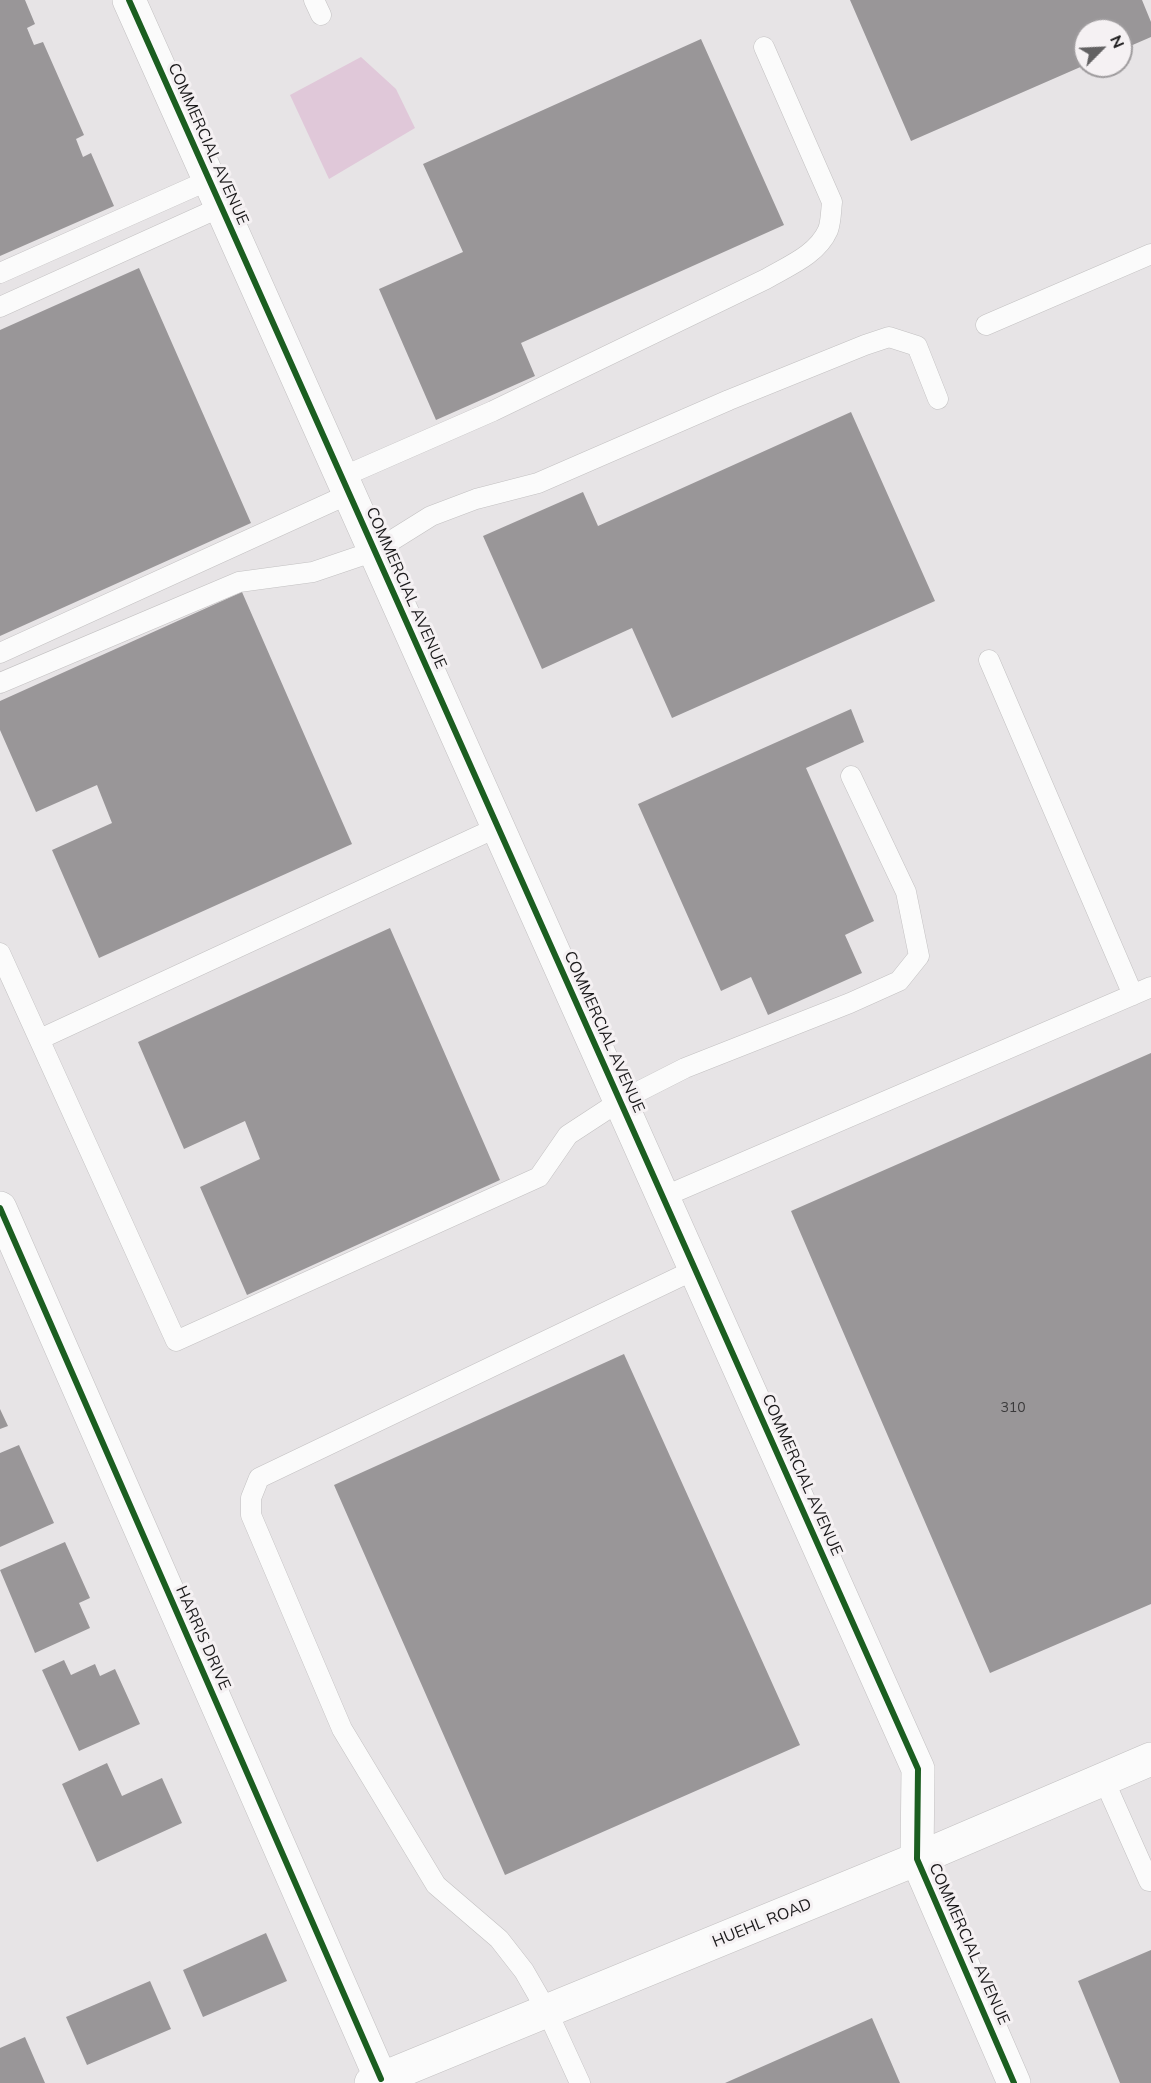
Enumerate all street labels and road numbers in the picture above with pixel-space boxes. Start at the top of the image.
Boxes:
street label: COMMERCIAL AVENUE [164,60,252,228]
street label: COMMERCIAL AVENUE [362,504,450,672]
street label: COMMERCIAL AVENUE [560,948,648,1116]
street label: COMMERCIAL AVENUE [758,1391,846,1559]
street label: HARRIS DRIVE [171,1583,235,1693]
street label: COMMERCIAL AVENUE [925,1860,1013,2028]
street label: HUEHL ROAD [710,1894,814,1952]

